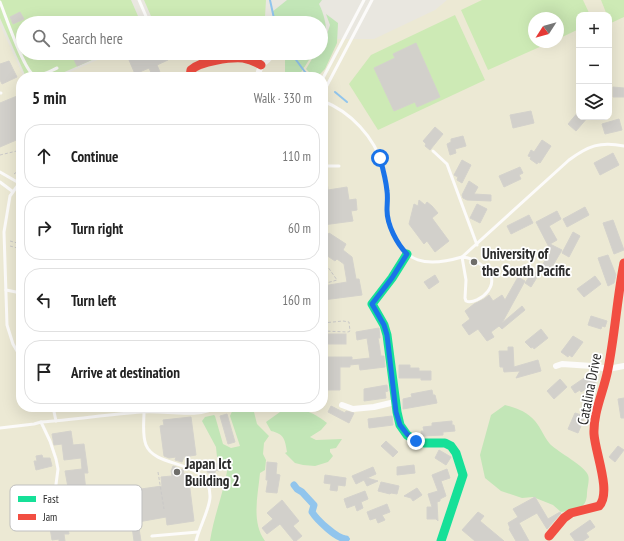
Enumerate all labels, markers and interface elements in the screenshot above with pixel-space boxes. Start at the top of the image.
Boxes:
north arrow [528,12,564,48]
map controls [576,12,612,120]
button: + [576,12,612,48]
search box [16,16,328,60]
icon: search [30,27,52,49]
text: Search here [62,29,123,48]
button: − [576,48,612,84]
button: layers [576,84,612,120]
text: 5 min [32,87,66,109]
text: Walk · 330 m [254,90,312,107]
icon: ahead [33,145,55,167]
text: Continue [71,147,118,166]
text: 110 m [282,148,311,165]
route start [371,149,389,167]
icon: right [33,217,55,239]
text: Turn right [71,219,123,238]
text: 60 m [288,220,311,237]
place label: University of the South Pacific [482,244,571,280]
marker: University of the South Pacific [469,257,479,267]
icon: left [33,289,55,311]
text: Turn left [71,291,116,310]
text: 160 m [282,292,311,309]
street label: Catalina Drive [573,352,605,426]
icon: arrive [33,361,55,383]
text: Arrive at destination [71,363,180,382]
route end [407,432,425,450]
place label: Japan Ict Building 2 [184,454,240,490]
marker: Japan Ict Building 2 [172,467,182,477]
legend [10,485,142,531]
text: Fast [43,492,59,506]
text: Jam [42,510,57,524]

